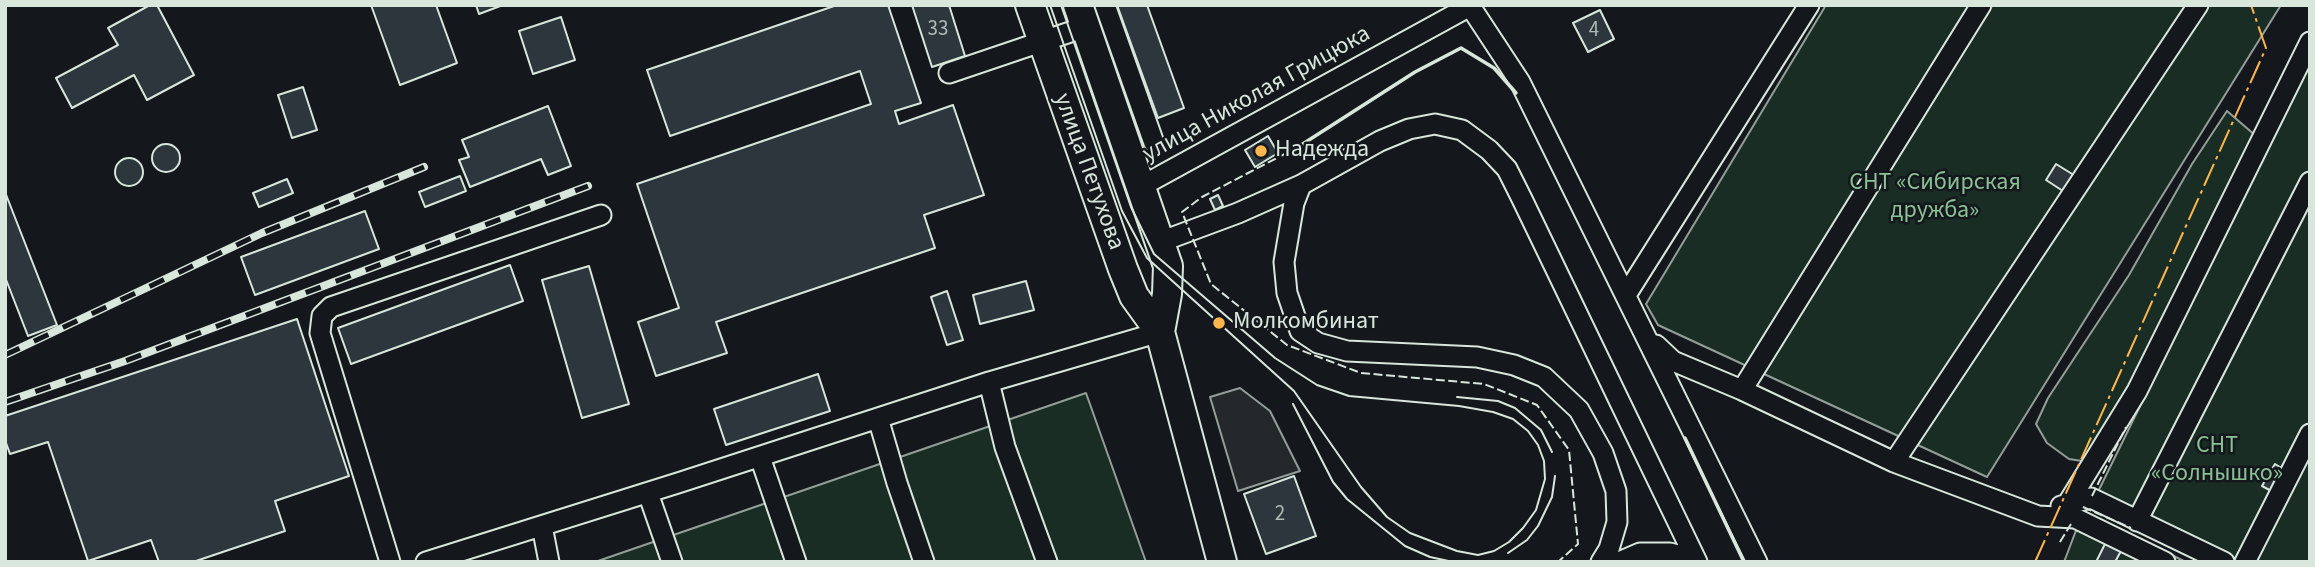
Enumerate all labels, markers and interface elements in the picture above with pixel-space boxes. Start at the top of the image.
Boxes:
house number: 33 [928,17,948,43]
house number: 4 [1589,18,1599,44]
street label: улица Николая Грицюка [1138,20,1376,170]
street label: улица Петухова [1046,90,1130,254]
place label: Надежда [1275,137,1369,165]
marker: Надежда [1253,143,1269,159]
park label: СНТ «Сибирская дружба» [1849,170,2021,226]
place label: Молкомбинат [1233,309,1379,337]
marker: Молкомбинат [1211,315,1227,331]
park label: СНТ «Солнышко» [2151,433,2283,489]
house number: 2 [1275,502,1285,528]

